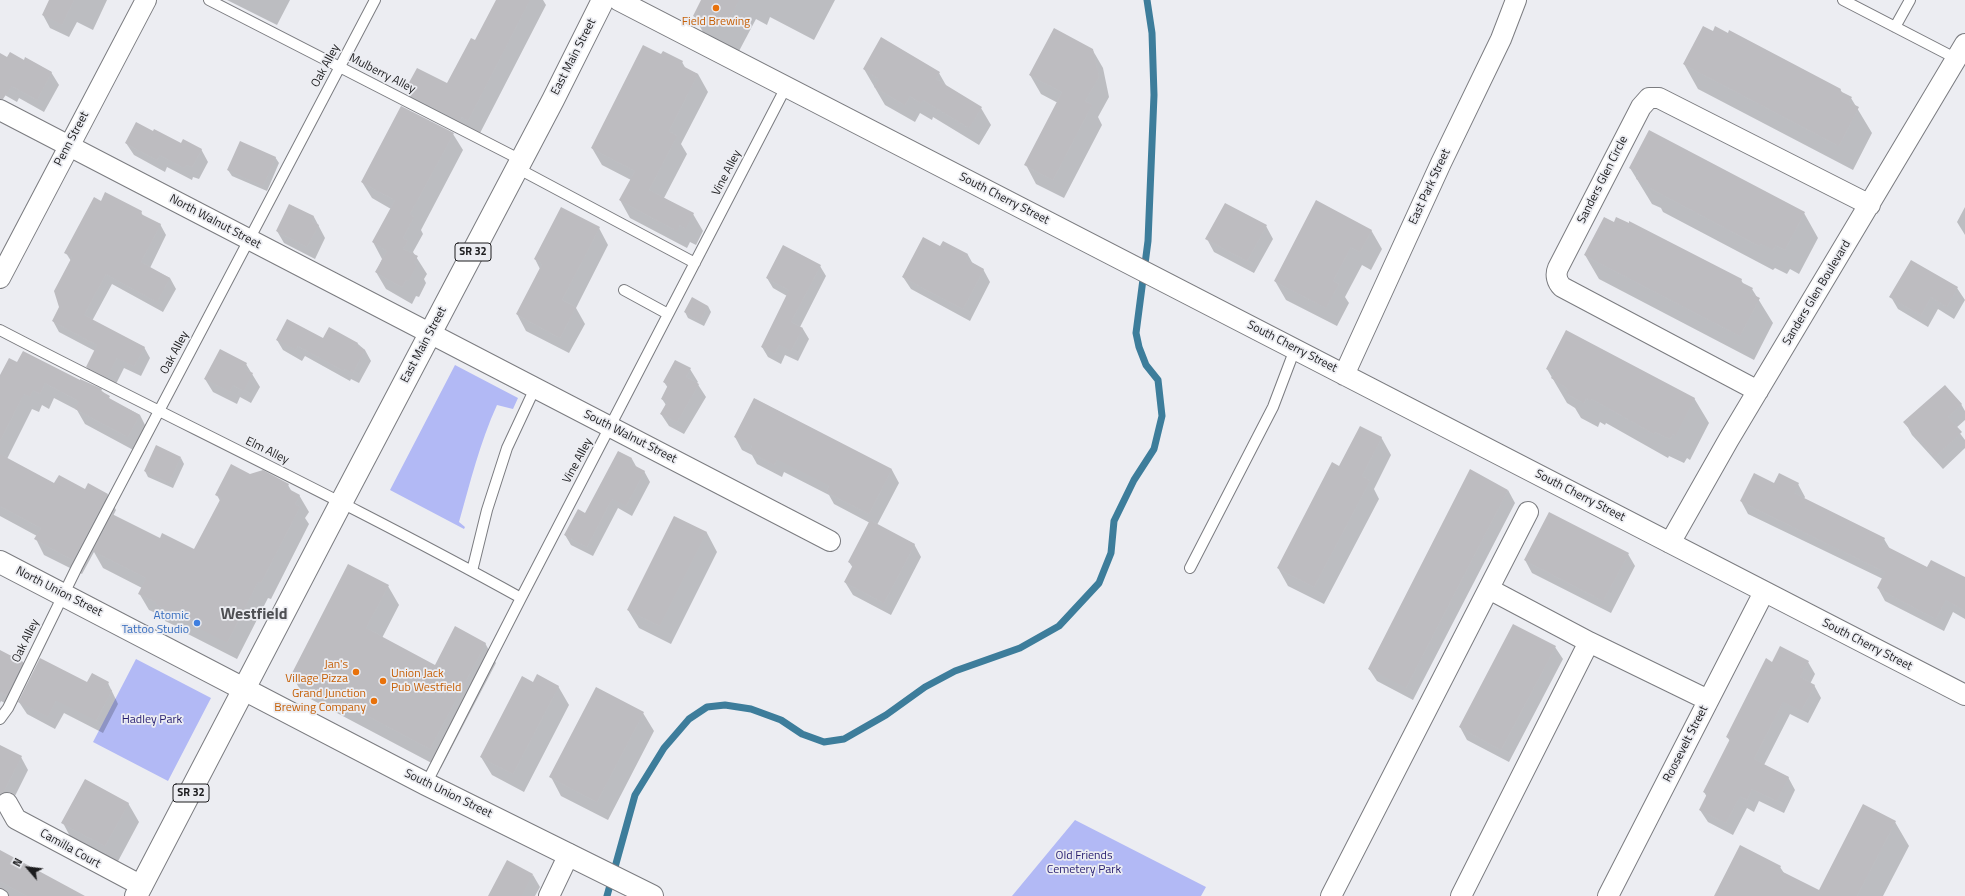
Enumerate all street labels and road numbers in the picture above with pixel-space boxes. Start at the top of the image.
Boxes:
street label: East Main Street [549,16,599,98]
street label: Oak Alley [309,42,343,90]
street label: Mulberry Alley [346,51,418,97]
street label: Penn Street [52,109,92,169]
street label: Sanders Glen Circle [1575,134,1631,226]
street label: East Park Street [1406,147,1454,227]
street label: Vine Alley [709,148,745,198]
street label: South Cherry Street [957,170,1051,228]
street label: North Walnut Street [167,192,263,252]
street label: Sanders Glen Boulevard [1780,238,1854,348]
road number: SR 32 [455,243,491,261]
street label: East Main Street [398,305,450,385]
street label: South Cherry Street [1245,318,1339,376]
street label: Oak Alley [158,329,192,377]
street label: South Walnut Street [581,407,679,467]
street label: Elm Alley [243,434,291,468]
street label: Vine Alley [560,436,596,486]
street label: South Cherry Street [1533,467,1627,525]
street label: North Union Street [13,564,105,620]
street label: South Cherry Street [1820,616,1914,674]
street label: Oak Alley [9,617,43,665]
street label: Roosevelt Street [1661,703,1711,785]
street label: South Union Street [402,767,494,821]
road number: SR 32 [173,784,209,802]
street label: Camilla Court [37,826,103,872]

